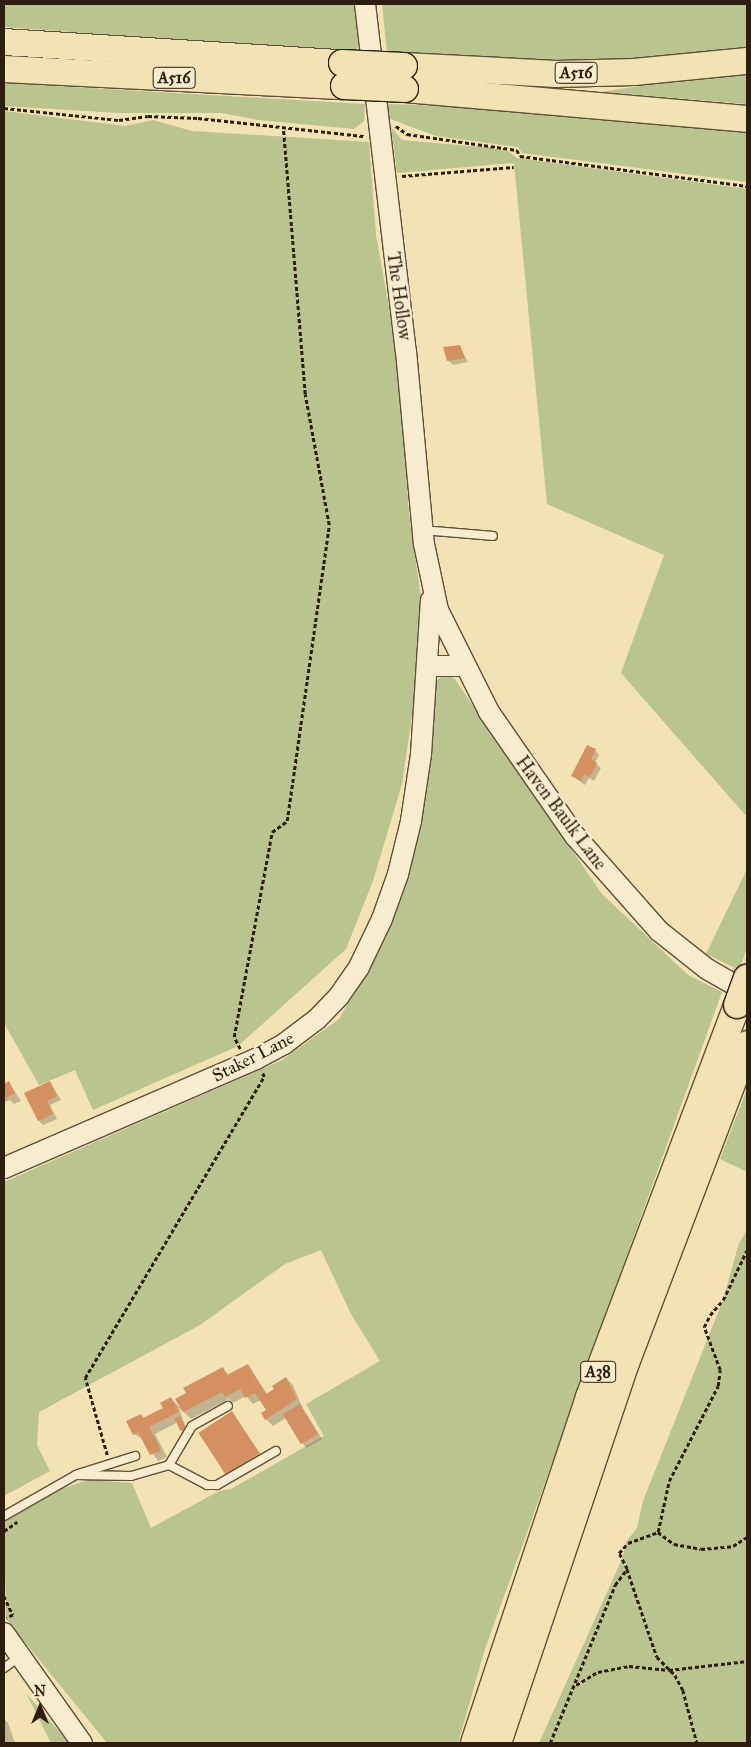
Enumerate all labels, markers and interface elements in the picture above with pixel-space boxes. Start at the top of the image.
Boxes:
road number: A516 [554,59,598,86]
road number: A516 [152,64,196,92]
street label: The Hollow [382,251,416,341]
street label: Haven Baulk Lane [511,752,611,874]
street label: Staker Lane [209,1027,297,1087]
road number: A38 [579,1358,617,1385]
north arrow [15,1682,65,1732]
text: N [34,1683,46,1700]

